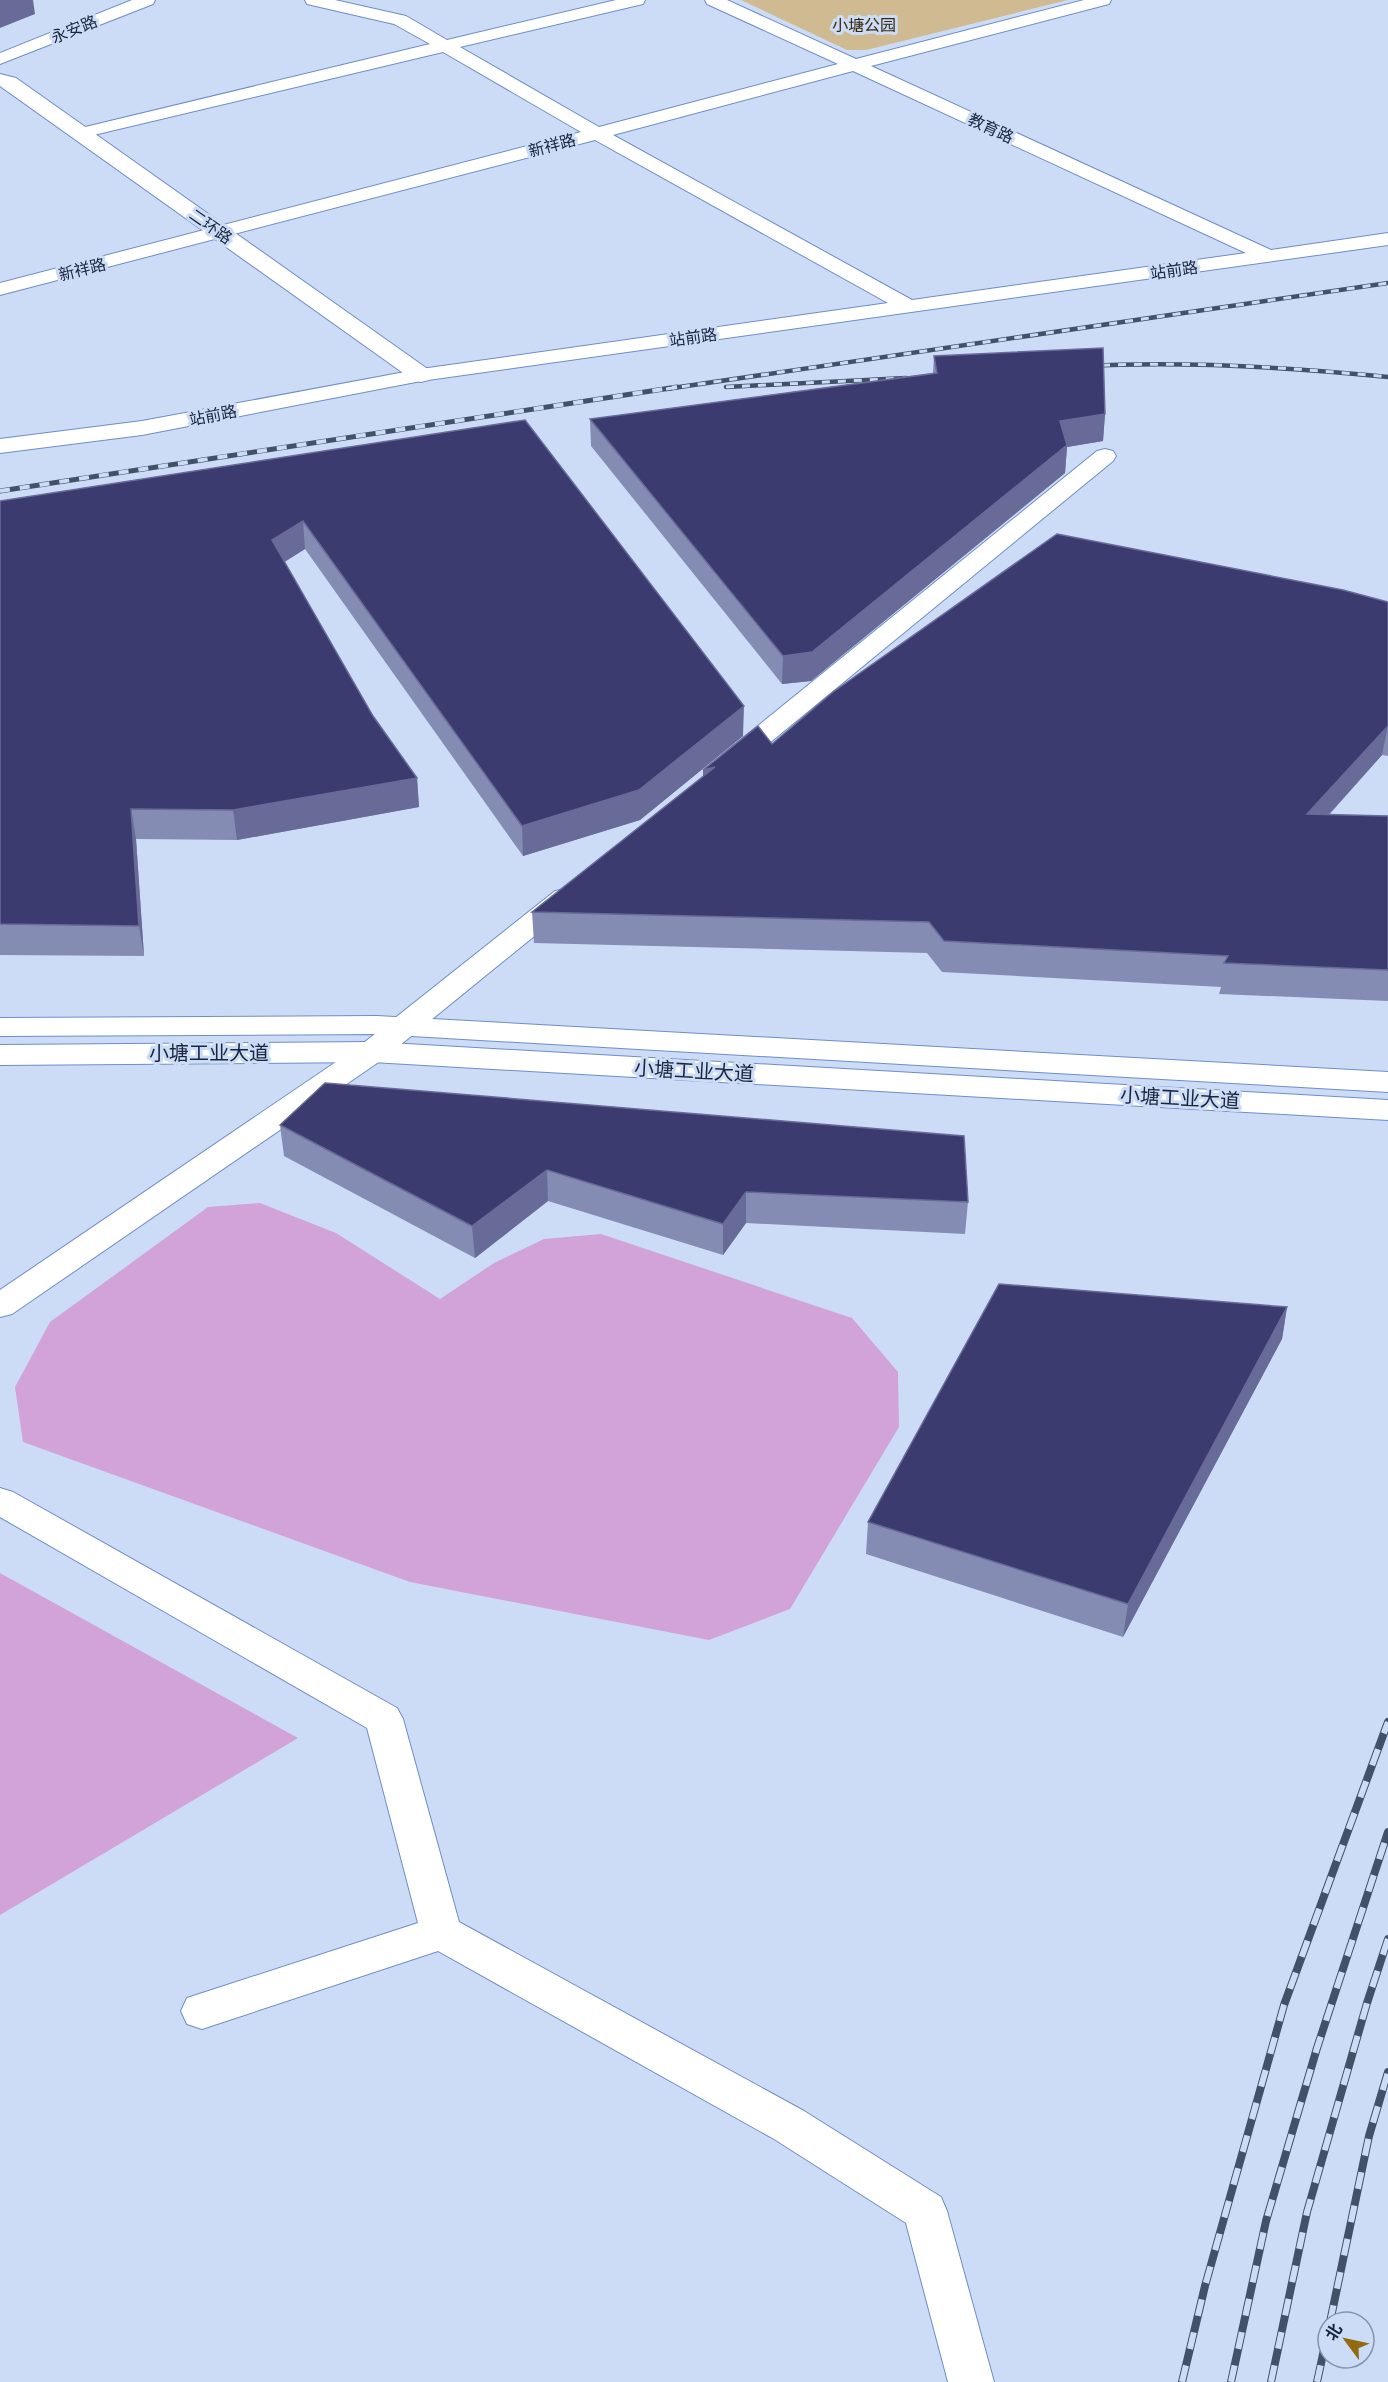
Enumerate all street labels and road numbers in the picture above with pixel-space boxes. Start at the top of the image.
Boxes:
street label: 永安路 [48,12,100,47]
street label: 教育路 [965,110,1017,147]
street label: 新祥路 [526,130,578,161]
street label: 二环路 [186,205,236,248]
street label: 新祥路 [57,254,108,285]
street label: 站前路 [1149,258,1199,283]
street label: 站前路 [668,325,718,350]
street label: 站前路 [188,402,238,429]
street label: 小塘工业大道 [149,1041,269,1065]
street label: 小塘工业大道 [633,1056,755,1086]
street label: 小塘工业大道 [1119,1083,1241,1113]

